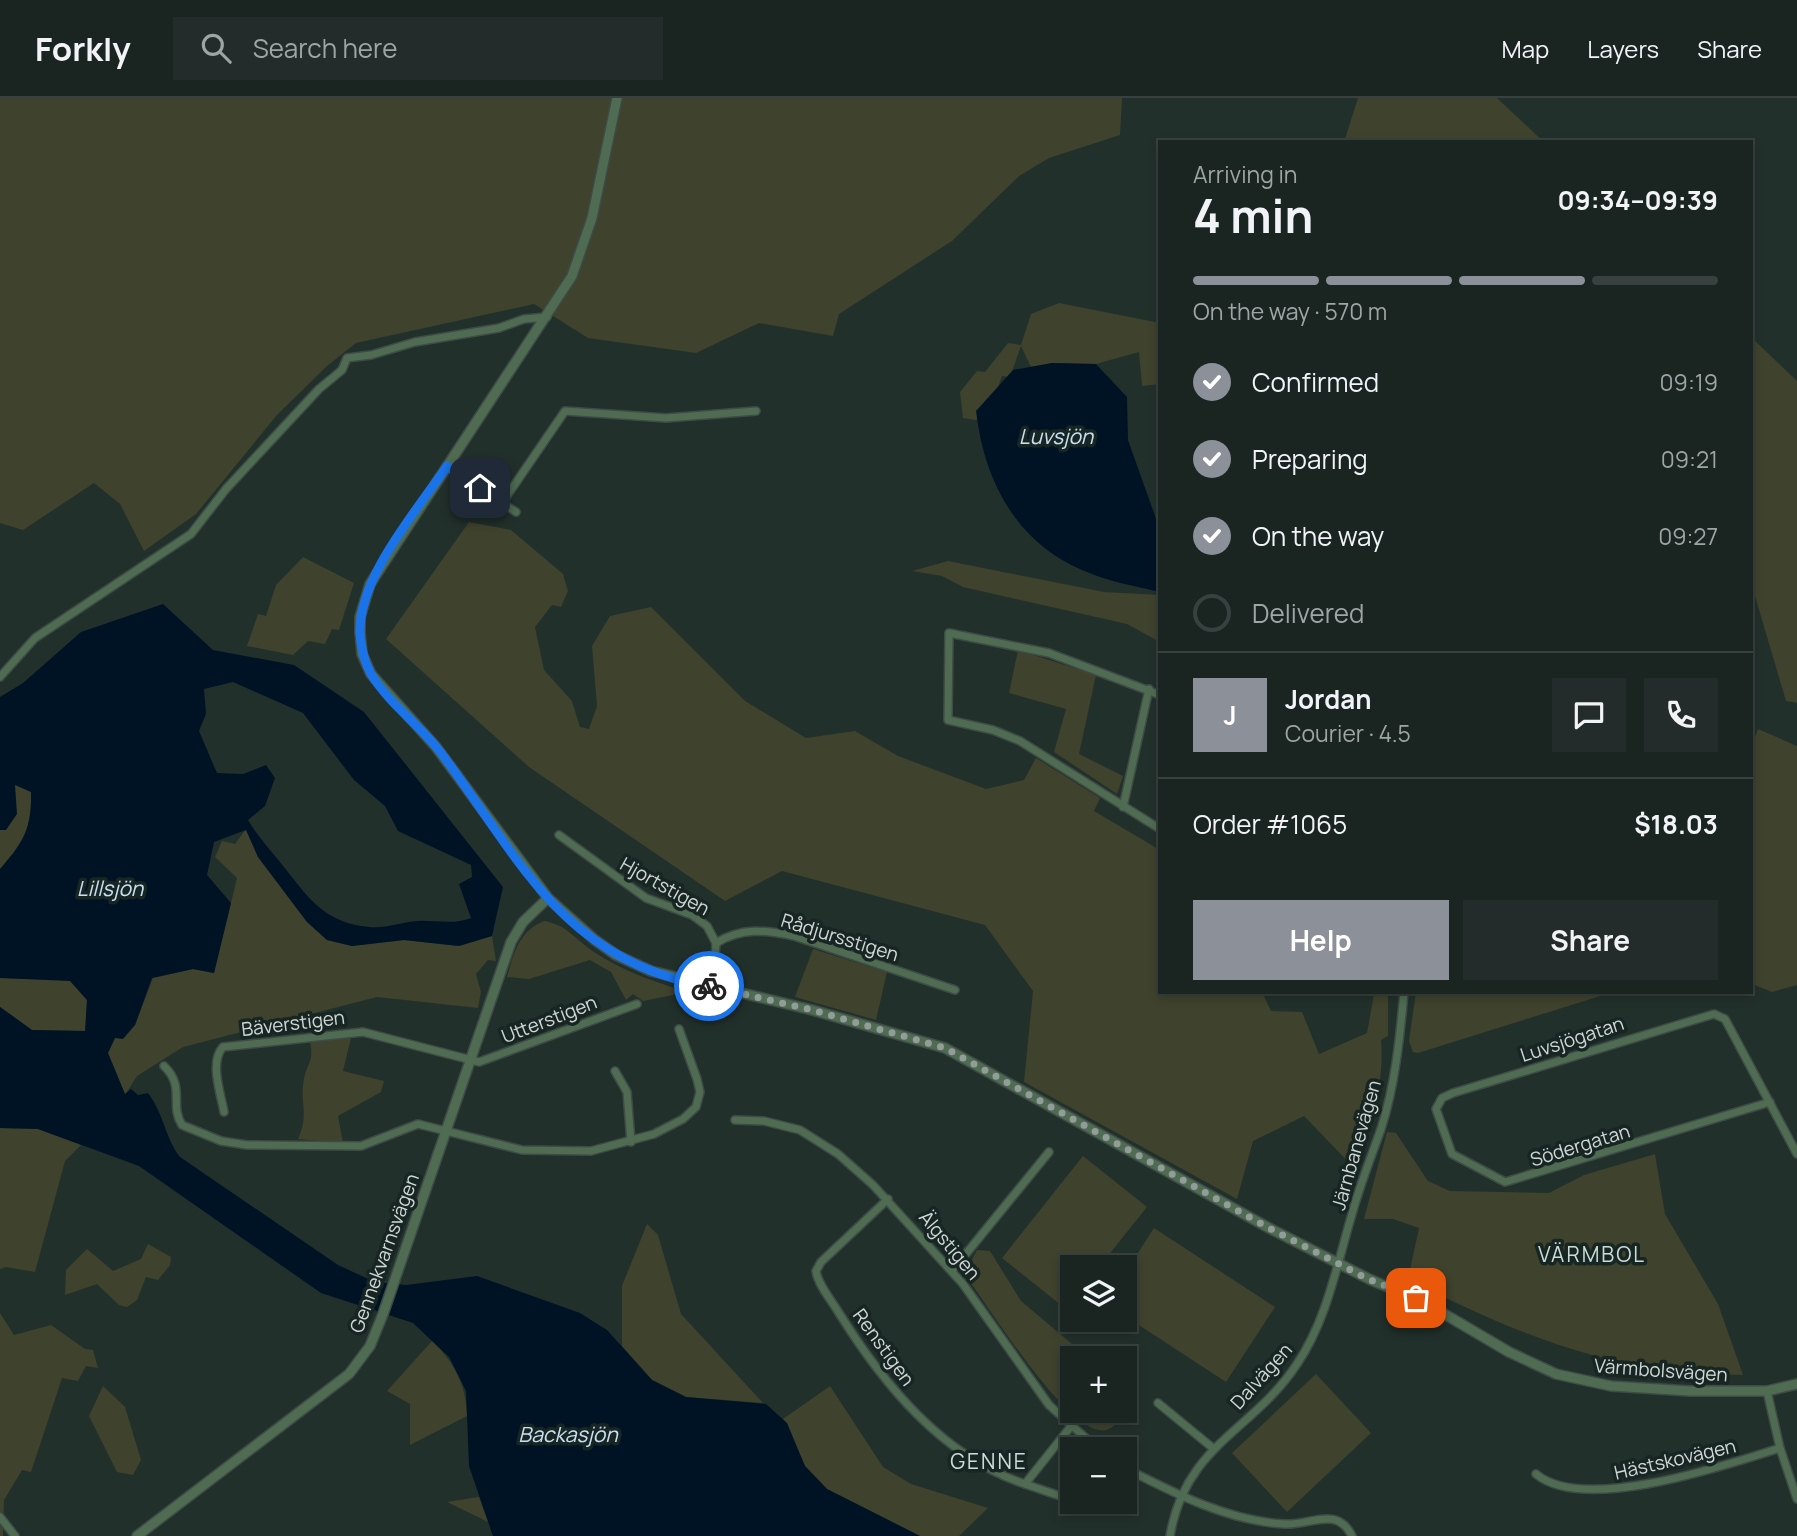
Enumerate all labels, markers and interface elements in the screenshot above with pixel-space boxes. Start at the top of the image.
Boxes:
search box [173,17,663,80]
text: Forkly [35,26,131,71]
icon: search [197,29,235,67]
text: Search here [253,30,397,66]
text: Map [1502,32,1549,65]
text: Layers [1587,32,1659,65]
text: Share [1697,32,1762,65]
text: Arriving in [1193,158,1298,190]
text: 09:34–09:39 [1557,182,1718,218]
text: 4 min [1193,184,1313,247]
text: On the way · 570 m [1193,295,1387,327]
icon: check [1193,363,1231,401]
text: Confirmed [1252,364,1379,400]
text: 09:19 [1660,366,1718,398]
water label: Luvsjön [1019,422,1095,450]
icon: check [1193,440,1231,478]
text: Preparing [1252,441,1368,477]
text: 09:21 [1661,443,1718,475]
pin [450,458,510,518]
icon: home [461,469,499,507]
icon: check [1193,517,1231,555]
text: On the way [1252,518,1384,554]
text: 09:27 [1658,520,1718,552]
text: Delivered [1252,595,1364,631]
button: chat [1552,678,1626,752]
button: phone [1644,678,1718,752]
text: Jordan [1285,681,1371,717]
text: J [1223,697,1237,733]
text: Courier · 4.5 [1285,717,1411,749]
text: Order #1065 [1193,806,1347,842]
text: $18.03 [1634,806,1718,842]
street label: Hjortstigen [615,851,715,921]
water label: Lillsjön [77,874,145,902]
button: Help [1193,900,1449,980]
button: Share [1463,900,1718,980]
street label: Rådjursstigen [778,907,902,967]
courier [674,951,744,1021]
icon: bike [690,967,728,1005]
street label: Utterstigen [497,989,601,1049]
street label: Bäverstigen [240,1004,346,1042]
street label: Luvsjögatan [1517,1010,1627,1068]
street label: Järnbanevägen [1325,1077,1387,1213]
street label: Södergatan [1527,1118,1633,1172]
street label: Gennekvarnsvägen [343,1170,425,1336]
street label: Älgstigen [913,1205,987,1285]
district label: VÄRMBOL [1538,1240,1646,1268]
map controls [1060,1255,1137,1514]
button: layers [1060,1255,1137,1332]
pin [1386,1268,1446,1328]
icon: bag [1397,1279,1435,1317]
street label: Renstigen [847,1303,921,1391]
street label: Dalvägen [1224,1337,1298,1415]
button: + [1060,1346,1137,1423]
street label: Värmbolsvägen [1593,1352,1729,1388]
water label: Backasjön [518,1420,619,1448]
street label: Hästskovägen [1612,1432,1738,1486]
button: − [1060,1437,1137,1514]
district label: GENNE [950,1447,1028,1475]

